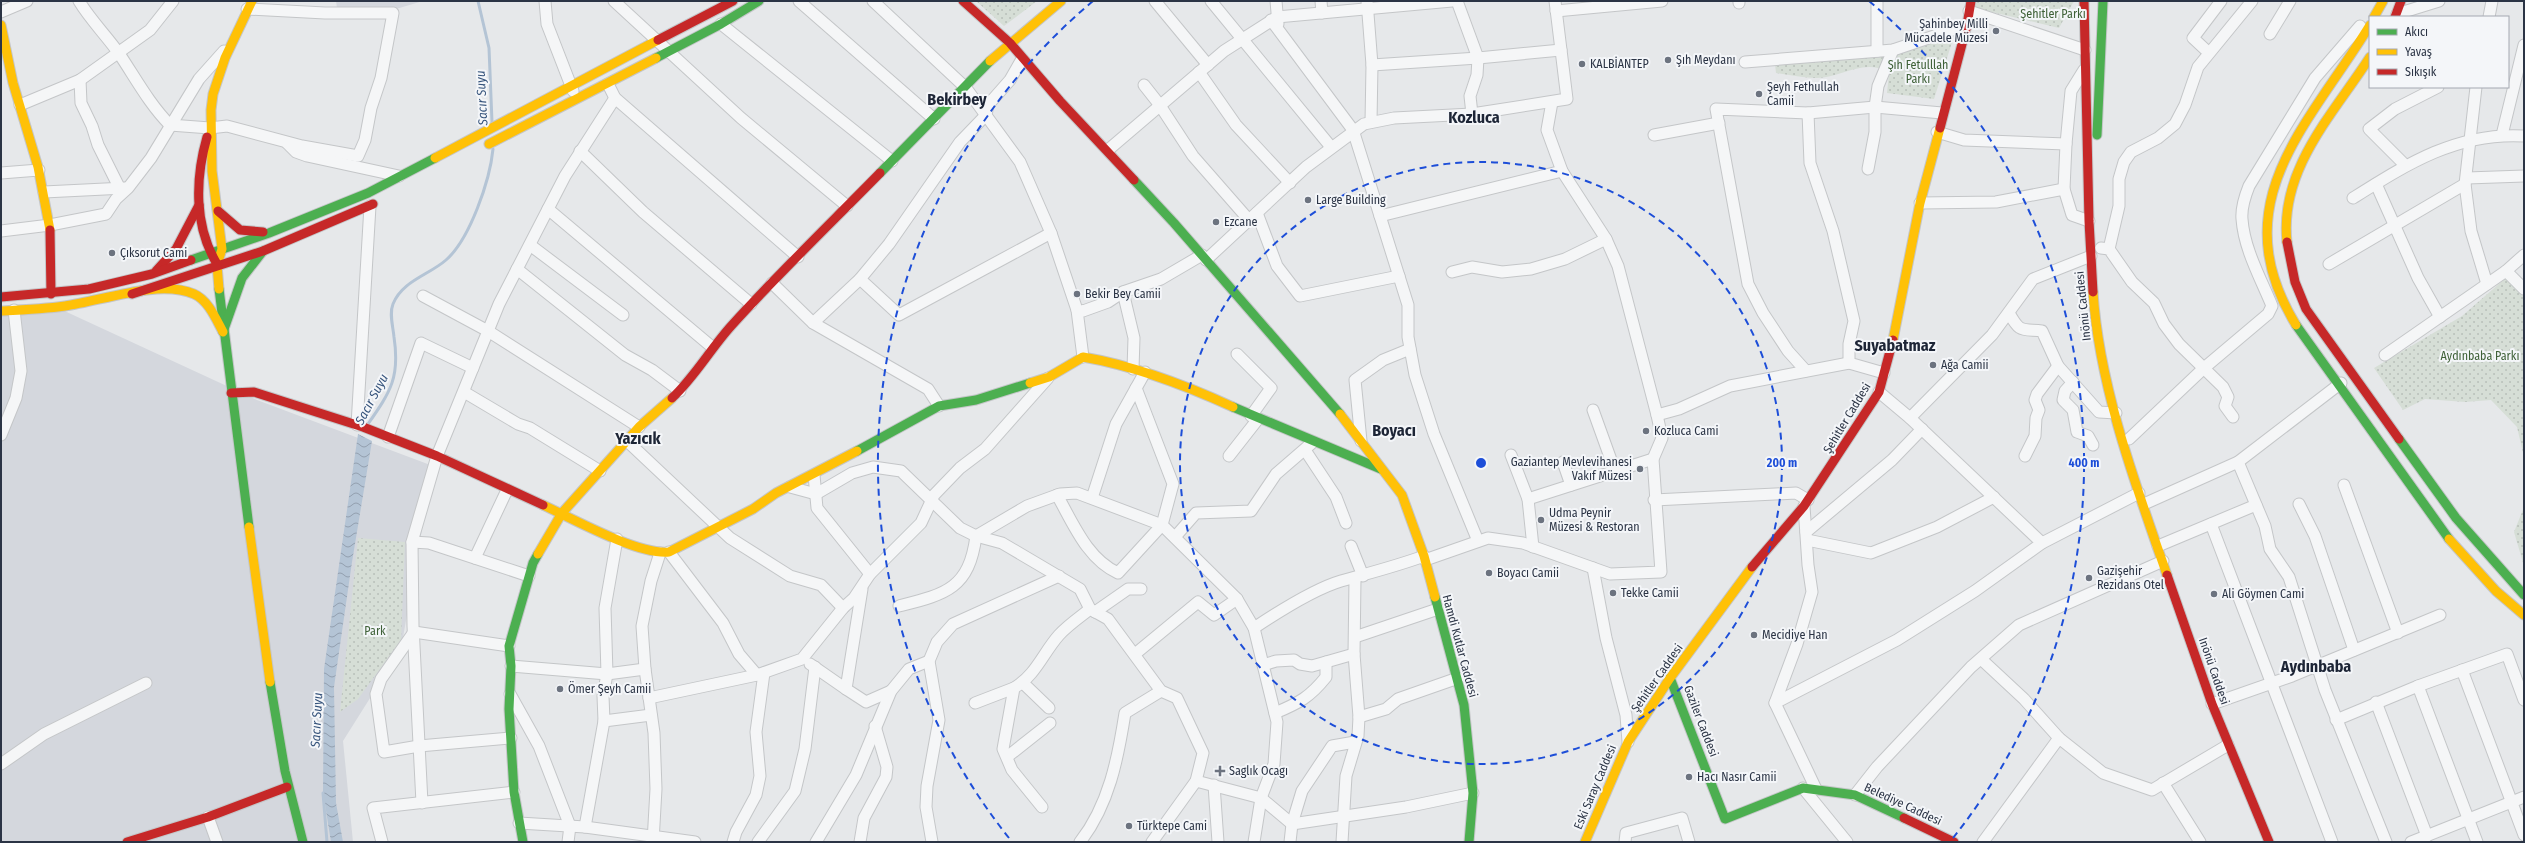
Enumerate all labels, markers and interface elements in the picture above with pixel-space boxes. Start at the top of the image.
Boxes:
park label: Şehitler Parkı [2020,7,2086,21]
legend [2369,16,2509,88]
place label: Şahinbey Milli Mücadele Müzesi [1905,17,1988,45]
text: Akıcı [2405,25,2428,39]
marker: Şahinbey Milli Mücadele Müzesi [1991,26,2001,36]
text: Yavaş [2405,45,2432,59]
place label: Şıh Meydanı [1676,53,1736,67]
marker: Şıh Meydanı [1663,55,1673,65]
place label: KALBİANTEP [1590,56,1649,71]
park label: Şıh Fetulllah Parkı [1888,58,1948,86]
marker: KALBİANTEP [1577,59,1587,69]
text: Sıkışık [2405,65,2437,79]
water label: Sacır Suyu [473,70,490,127]
place label: Şeyh Fethullah Camii [1767,80,1839,108]
marker: Şeyh Fethullah Camii [1754,89,1764,99]
district label: Bekirbey [927,90,987,109]
district label: Kozluca [1448,108,1500,127]
place label: Large Building [1316,193,1386,207]
marker: Large Building [1303,195,1313,205]
place label: Ezcane [1224,215,1258,229]
marker: Ezcane [1211,217,1221,227]
place label: Çıksorut Cami [120,246,187,260]
marker: Çıksorut Cami [107,248,117,258]
street label: Inönü Caddesi [2072,270,2094,342]
place label: Bekir Bey Camii [1085,287,1161,301]
marker: Bekir Bey Camii [1072,289,1082,299]
district label: Suyabatmaz [1855,336,1936,355]
park label: Aydınbaba Parkı [2441,349,2519,363]
place label: Ağa Camii [1941,358,1989,372]
marker: Ağa Camii [1928,360,1938,370]
water label: Sacır Suyu [351,371,391,428]
street label: Şehitler Caddesi [1820,380,1874,456]
district label: Boyacı [1372,421,1416,440]
place label: Kozluca Cami [1654,424,1718,438]
marker: Kozluca Cami [1641,426,1651,436]
district label: Yazıcık [614,429,662,448]
place label: Gaziantep Mevlevihanesi Vakıf Müzesi [1511,455,1632,483]
centre of rings [1474,456,1488,470]
text: 200 m [1766,456,1797,470]
text: 400 m [2069,456,2099,470]
marker: Gaziantep Mevlevihanesi Vakıf Müzesi [1635,464,1645,474]
place label: Udma Peynir Müzesi & Restoran [1549,506,1640,534]
marker: Udma Peynir Müzesi & Restoran [1536,515,1546,525]
place label: Gazişehir Rezidans Otel [2097,564,2164,592]
place label: Boyacı Camii [1497,566,1559,580]
marker: Boyacı Camii [1484,568,1494,578]
marker: Gazişehir Rezidans Otel [2084,573,2094,583]
place label: Tekke Camii [1621,586,1679,600]
place label: Ali Göymen Cami [2222,587,2304,601]
marker: Tekke Camii [1608,588,1618,598]
marker: Ali Göymen Cami [2209,589,2219,599]
street label: Hamdi Kutlar Caddesi [1440,593,1480,699]
park label: Park [364,624,386,638]
place label: Mecidiye Han [1762,628,1828,642]
marker: Mecidiye Han [1749,630,1759,640]
street label: Inönü Caddesi [2196,636,2232,706]
street label: Şehitler Caddesi [1628,641,1686,715]
district label: Aydınbaba [2280,657,2351,676]
place label: Ömer Şeyh Camii [568,680,651,696]
street label: Gaziler Caddesi [1681,683,1721,759]
marker: Ömer Şeyh Camii [555,684,565,694]
water label: Sacır Suyu [308,692,325,749]
street label: Eski Saray Caddesi [1571,743,1619,831]
place label: Saglık Ocagı [1229,764,1288,778]
marker: Saglık Ocagı [1214,765,1226,777]
place label: Hacı Nasır Camii [1697,770,1777,784]
marker: Hacı Nasır Camii [1684,772,1694,782]
street label: Belediye Caddesi [1862,780,1944,828]
place label: Türktepe Cami [1137,819,1207,833]
marker: Türktepe Cami [1124,821,1134,831]

